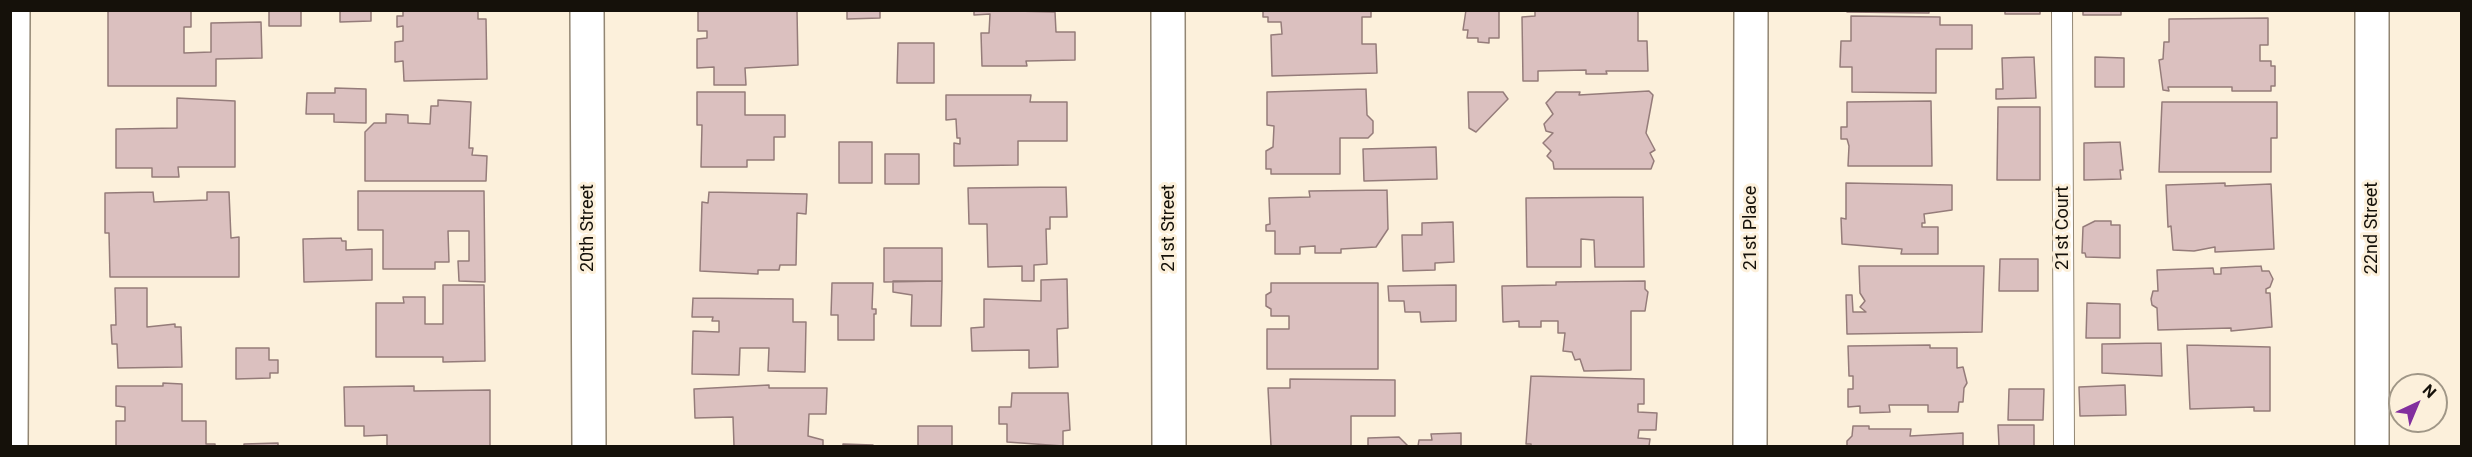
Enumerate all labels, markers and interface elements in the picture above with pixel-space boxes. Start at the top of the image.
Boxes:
street label: 22nd Street [2361,182,2383,274]
street label: 20th Street [577,184,599,272]
street label: 21st Street [1158,184,1180,272]
street label: 21st Place [1740,186,1762,270]
street label: 21st Court [2052,186,2074,270]
north arrow [2388,373,2448,433]
text: N [2419,380,2440,402]

